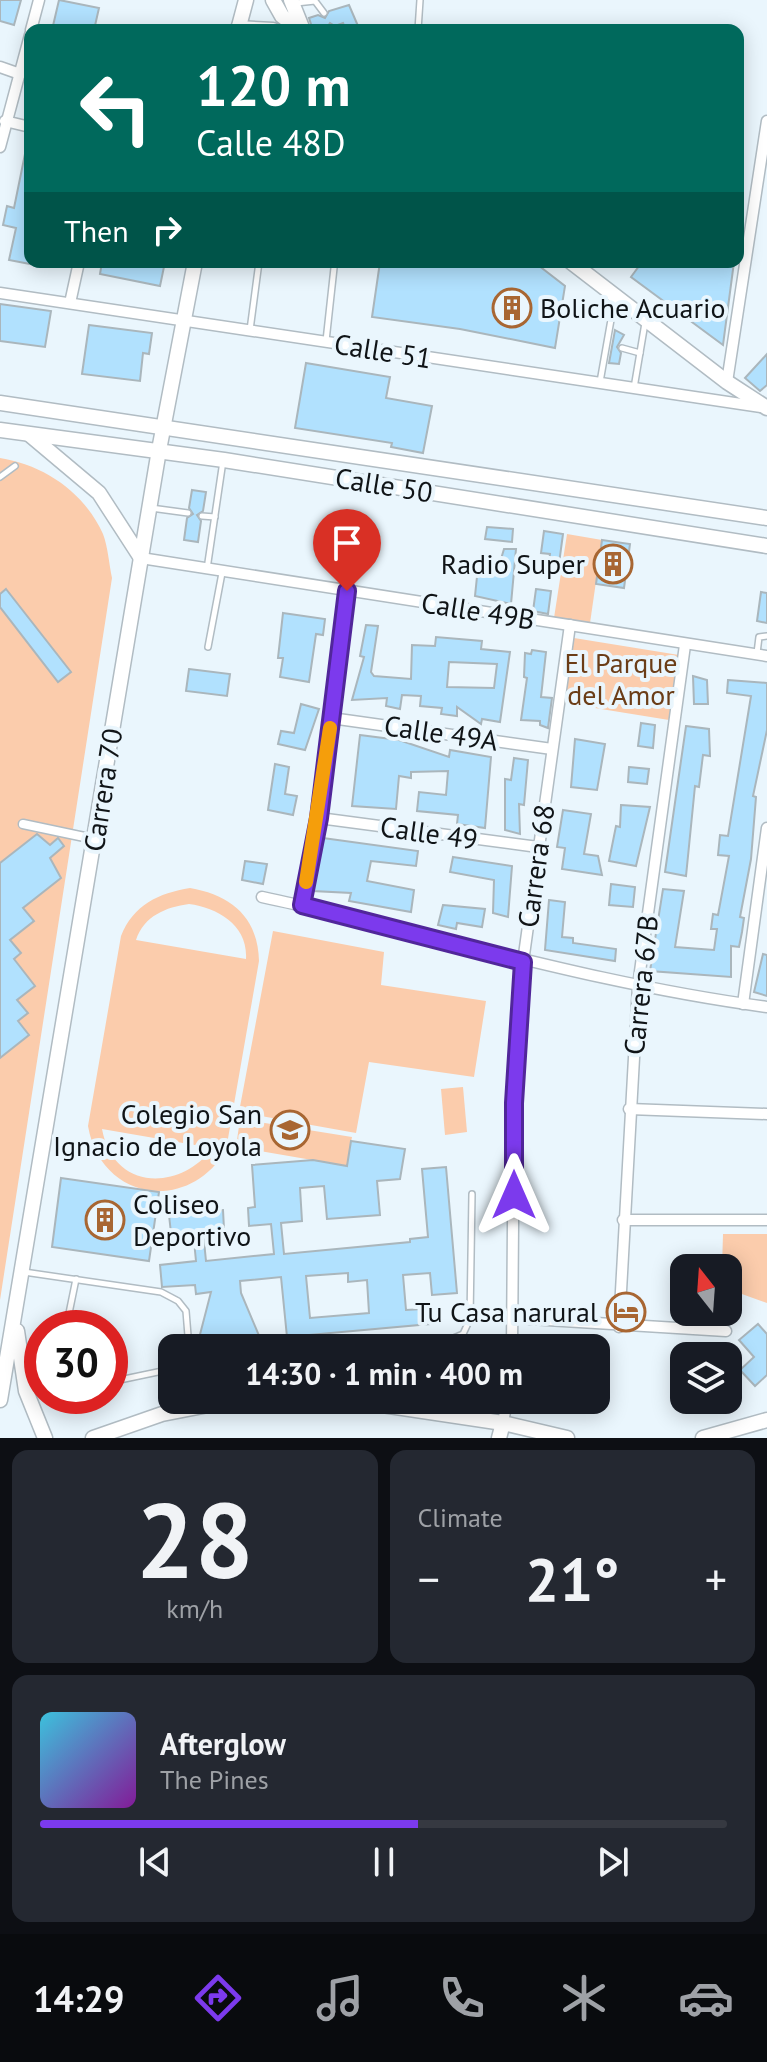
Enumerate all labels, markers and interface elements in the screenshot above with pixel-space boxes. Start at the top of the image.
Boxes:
text: 120 m [196,49,351,121]
icon: left [64,56,168,160]
text: Calle 48D [196,119,346,166]
icon: right [145,208,189,252]
text: Then [64,211,129,250]
building icon: Boliche Acuario [491,287,533,329]
place label: Boliche Acuario [540,289,725,326]
street label: Calle 51 [332,325,434,376]
street label: Calle 50 [333,459,435,510]
pin [313,509,381,591]
icon: arrive [325,521,369,565]
building icon: Radio Super [592,543,634,585]
place label: Radio Super [441,545,585,582]
street label: Calle 49B [419,583,537,638]
park label: El Parque del Amor [564,644,678,713]
street label: Calle 49A [382,706,501,759]
street label: Carrera 70 [75,726,130,854]
street label: Carrera 68 [509,802,562,930]
street label: Calle 49 [378,807,480,858]
street label: Carrera 67B [615,913,666,1057]
place label: Colegio San Ignacio de Loyola [53,1095,262,1164]
school or university icon: Colegio San Ignacio de Loyola [269,1109,311,1151]
position arrow [472,1153,556,1237]
place label: Coliseo Deportivo [133,1185,251,1254]
building icon: Coliseo Deportivo [84,1199,126,1241]
north arrow [670,1254,742,1326]
map controls [670,1254,742,1414]
hotel icon: Tu Casa narural [605,1291,647,1333]
place label: Tu Casa narural [415,1293,598,1330]
speed limit sign: 30 [24,1310,128,1414]
button: layers [670,1342,742,1414]
text: 14:30 · 1 min · 400 m [245,1354,523,1393]
text: 28 [136,1472,254,1607]
text: Climate [418,1501,503,1534]
text: 21° [525,1540,619,1618]
text: − [418,1550,440,1607]
text: + [705,1550,727,1607]
text: km/h [166,1592,223,1625]
text: Afterglow [160,1724,286,1763]
text: The Pines [160,1763,269,1796]
icon: previous [133,1840,177,1884]
icon: pause [362,1840,406,1884]
icon: next [591,1840,635,1884]
icon: directions [190,1970,246,2026]
icon: music [312,1970,368,2026]
icon: phone [434,1970,490,2026]
icon: climate [556,1970,612,2026]
icon: car [678,1970,734,2026]
text: 14:29 [33,1975,124,2022]

